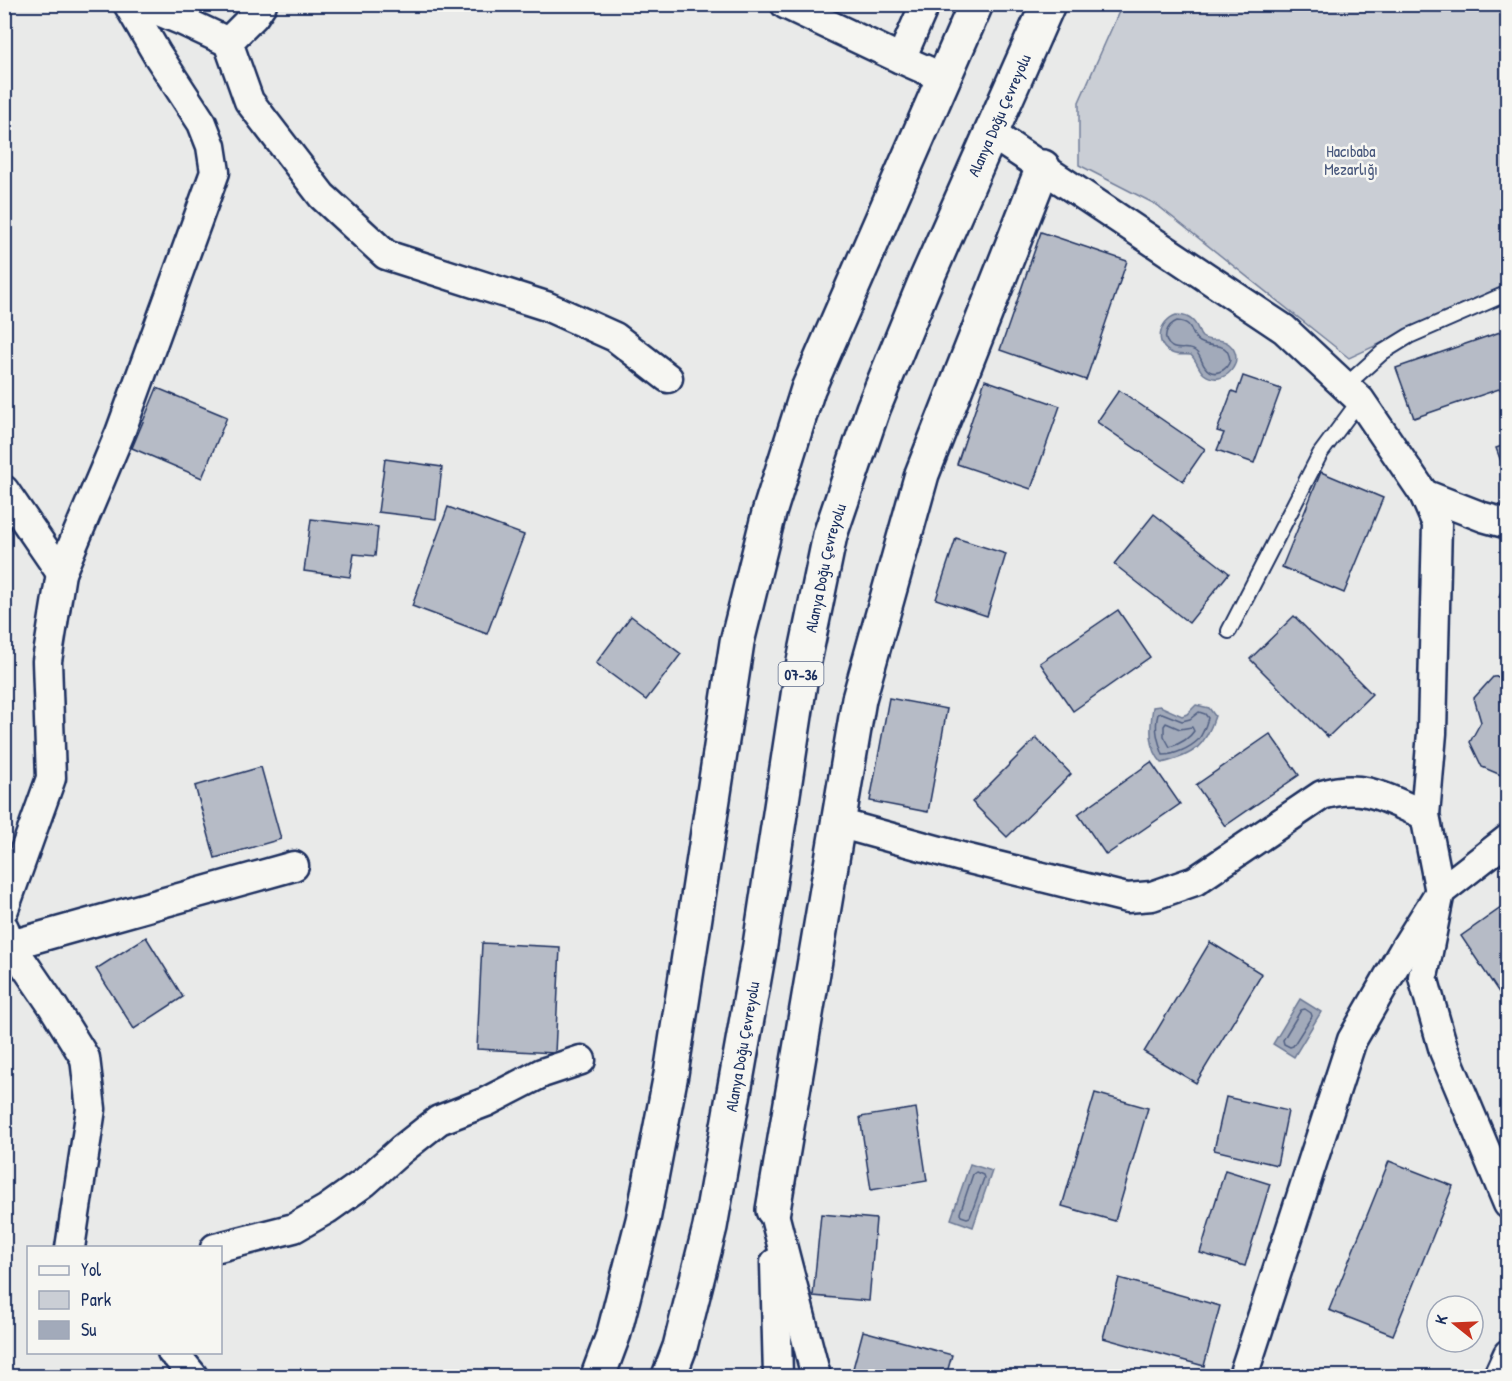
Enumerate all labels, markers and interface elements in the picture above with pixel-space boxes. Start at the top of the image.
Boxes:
street label: Alanya Doğu Çevreyolu [962,50,1036,180]
park label: Hacıbaba Mezarlığı [1324,140,1378,180]
street label: Alanya Doğu Çevreyolu [799,500,851,634]
road number: 07-36 [778,662,824,686]
street label: Alanya Doğu Çevreyolu [720,979,764,1113]
legend [27,1246,222,1354]
text: Yol [81,1257,101,1282]
text: Park [81,1287,112,1312]
north arrow [1425,1294,1485,1354]
text: K [1429,1311,1453,1327]
text: Su [81,1317,96,1342]

